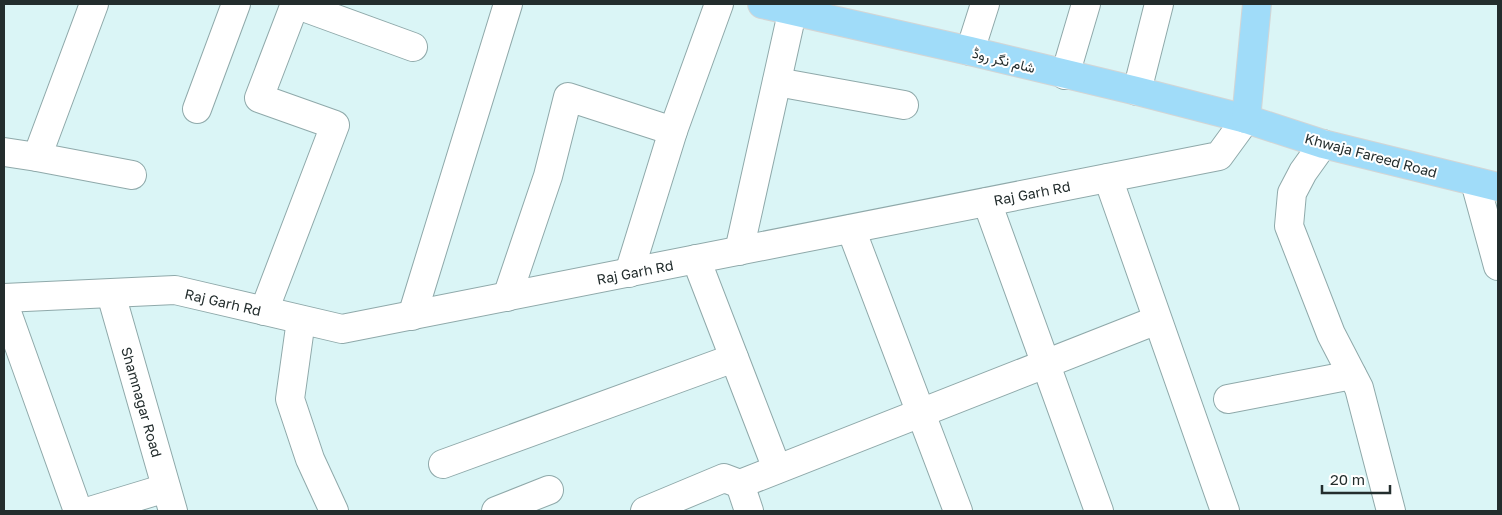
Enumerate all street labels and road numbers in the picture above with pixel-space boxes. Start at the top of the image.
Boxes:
street label: شام نگر روڈ [971,44,1037,77]
street label: Khwaja Fareed Road [1303,129,1439,181]
street label: Raj Garh Rd [992,177,1072,209]
street label: Raj Garh Rd [595,256,675,288]
street label: Raj Garh Rd [183,285,263,319]
street label: Shamnagar Road [118,345,166,459]

